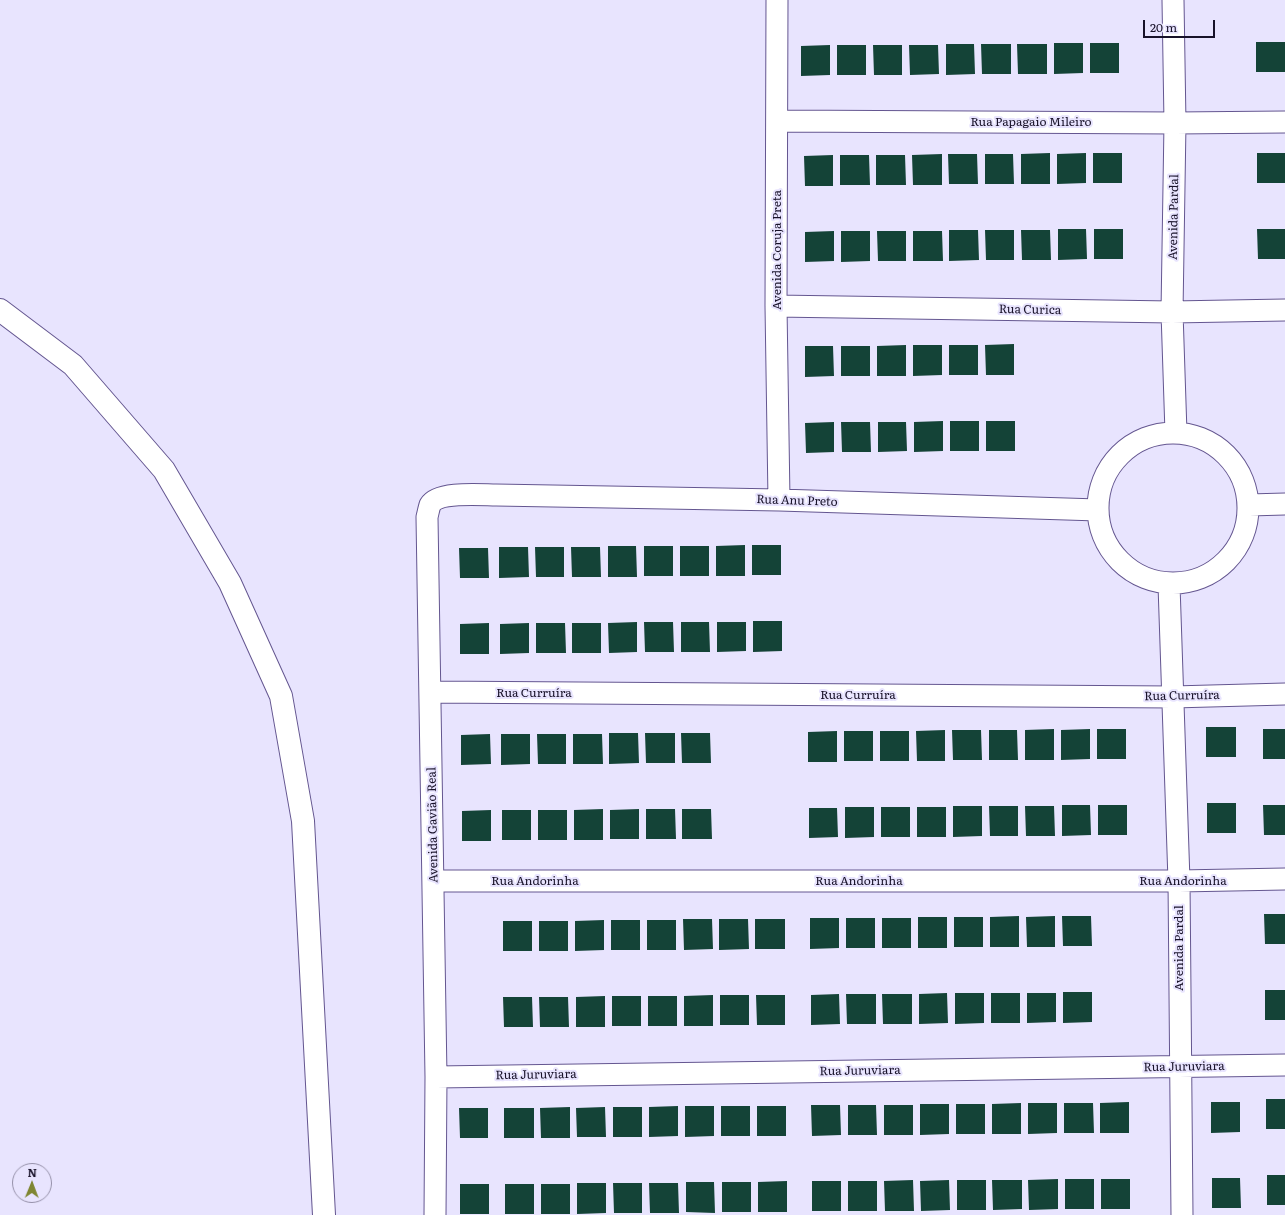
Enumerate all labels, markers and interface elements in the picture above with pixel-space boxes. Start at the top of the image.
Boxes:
scale bar [1145,12,1217,38]
text: 20 m [1150,18,1177,36]
street label: Rua Papagaio Mileiro [970,115,1092,129]
street label: Avenida Pardal [1166,174,1182,260]
street label: Avenida Coruja Preta [770,190,784,310]
street label: Rua Curica [999,302,1061,318]
street label: Rua Anu Preto [756,492,838,510]
street label: Rua Curruíra [496,686,572,700]
street label: Rua Curruíra [820,688,896,702]
street label: Rua Curruíra [1144,688,1220,704]
street label: Avenida Gavião Real [425,767,441,883]
street label: Rua Andorinha [491,874,579,888]
street label: Rua Andorinha [815,874,903,888]
street label: Rua Andorinha [1139,874,1227,888]
street label: Avenida Pardal [1172,905,1186,991]
street label: Rua Juruviara [1143,1059,1225,1075]
street label: Rua Juruviara [819,1063,901,1079]
street label: Rua Juruviara [495,1067,577,1083]
north arrow [12,1163,52,1203]
text: N [27,1164,37,1180]

